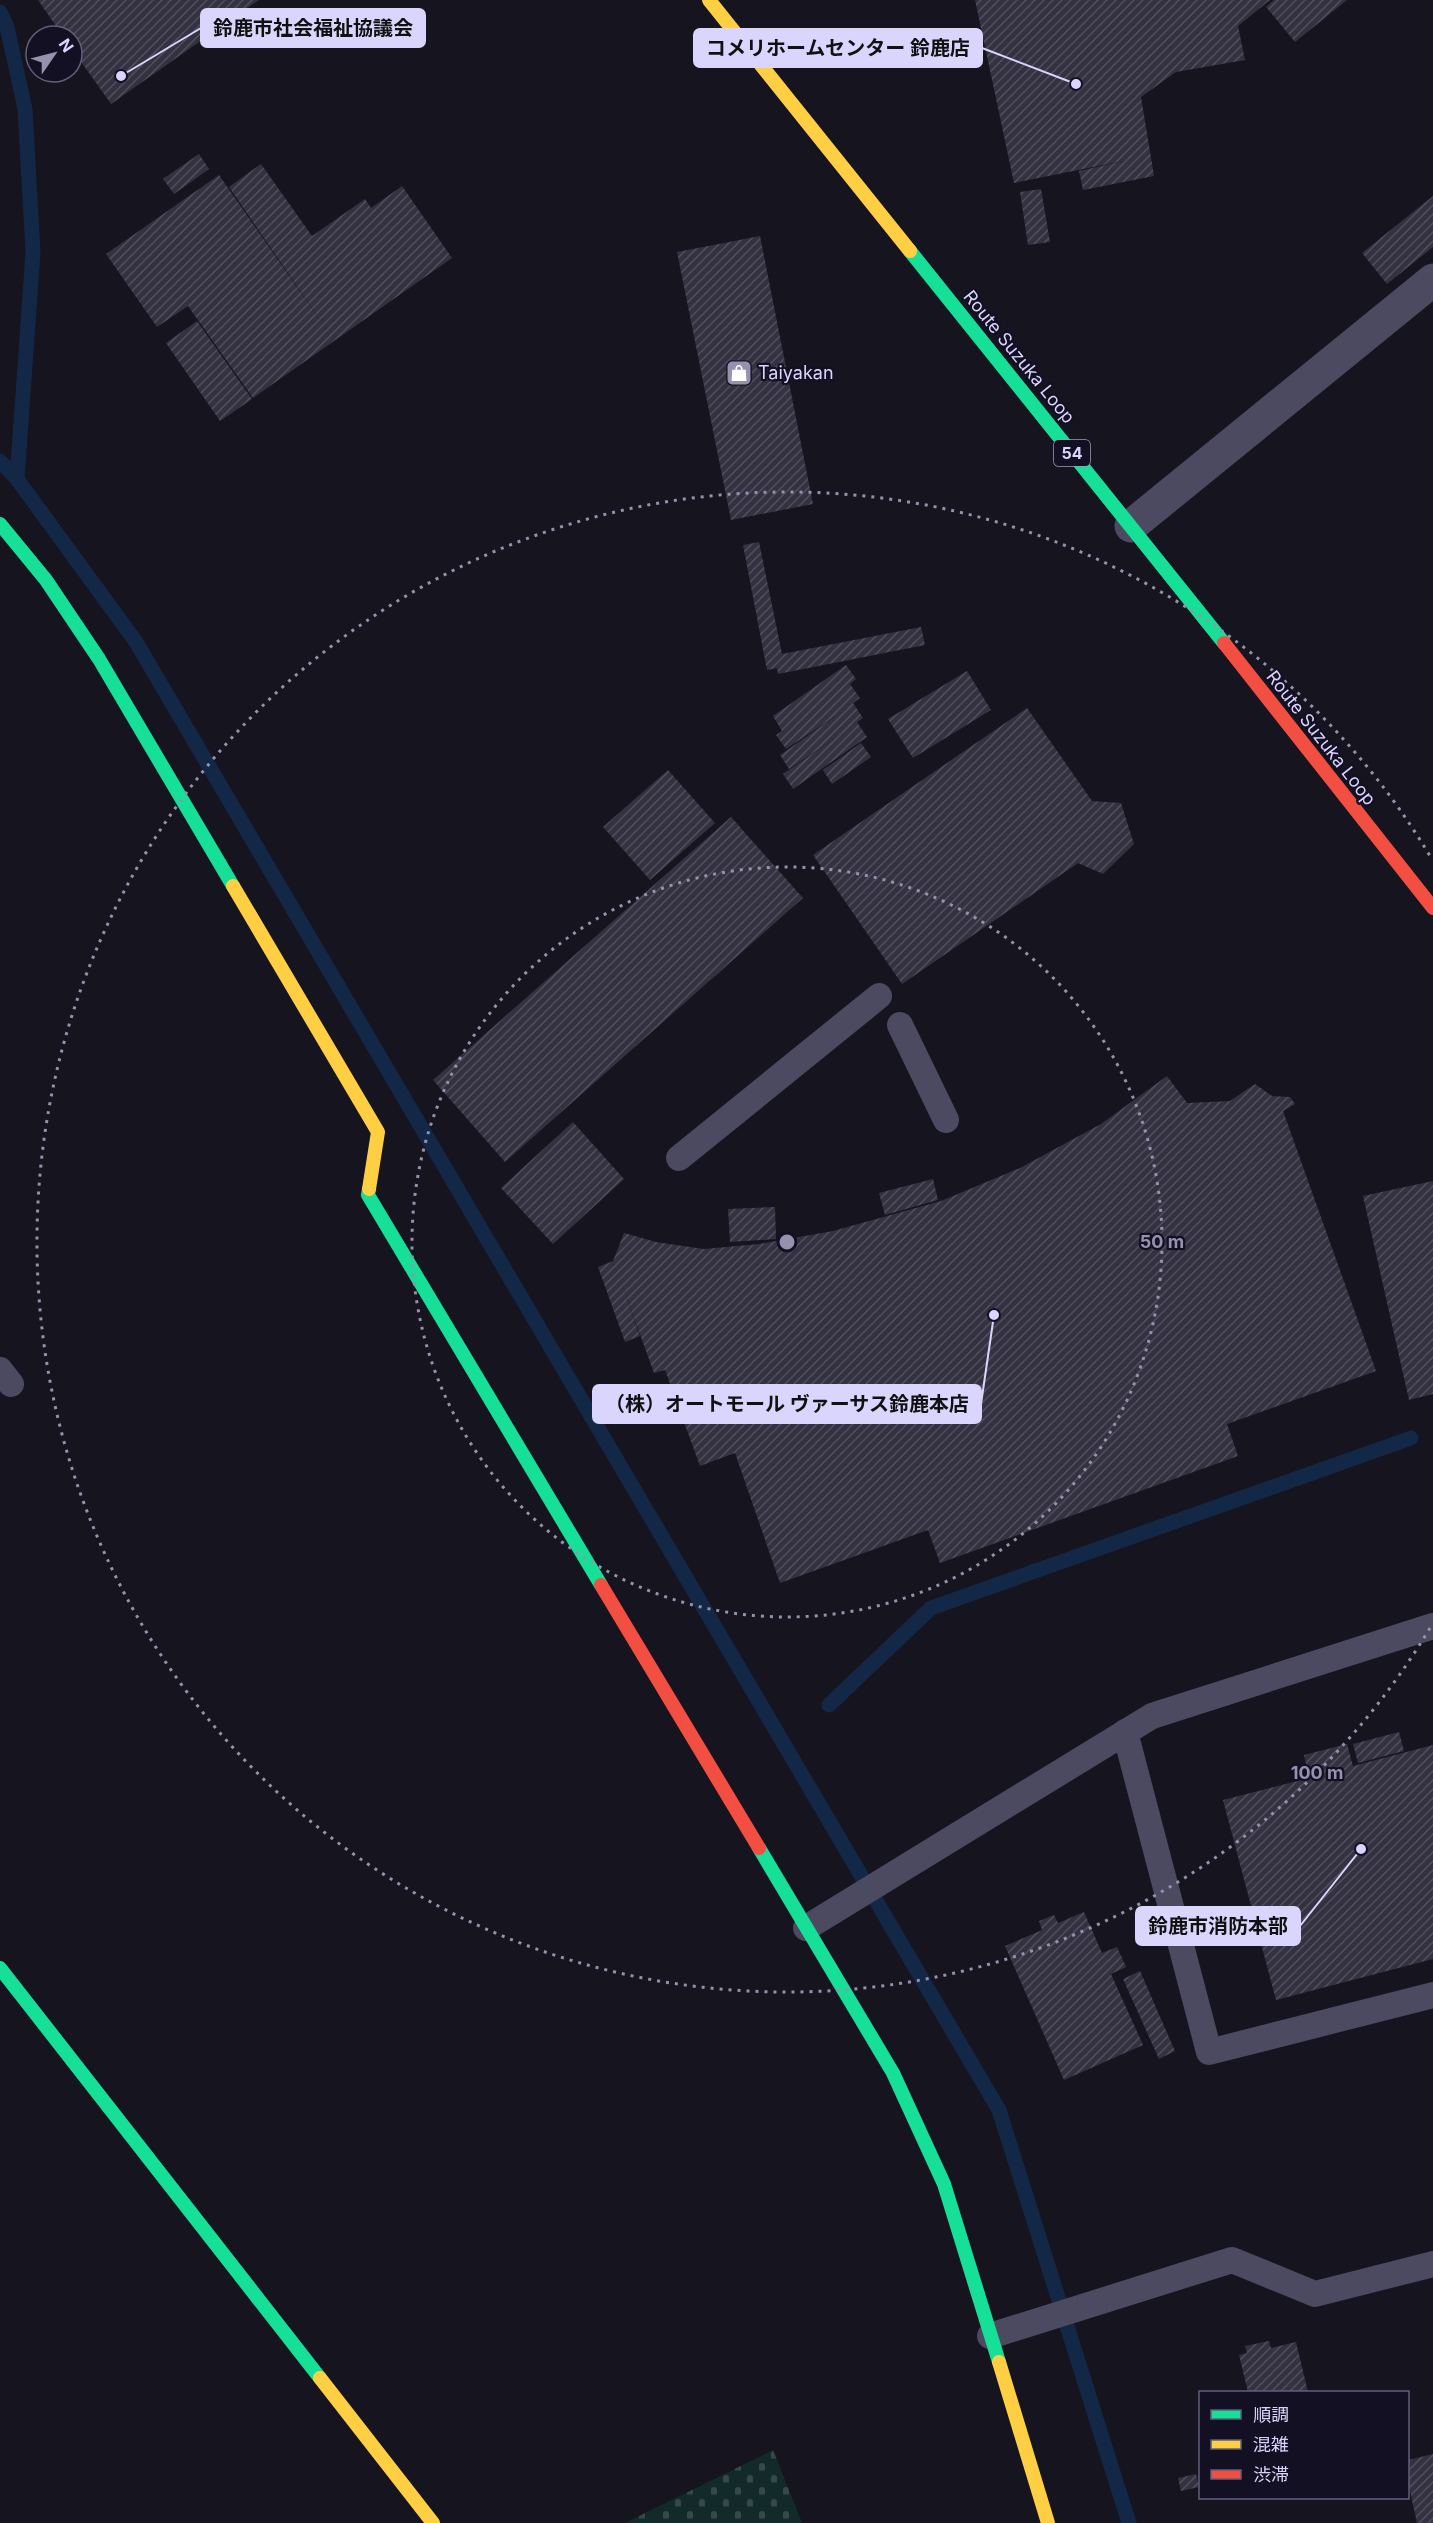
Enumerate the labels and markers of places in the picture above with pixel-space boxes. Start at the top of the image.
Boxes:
callout: 鈴鹿市社会福祉協議会 [201,9,425,47]
callout: コメリホームセンター 鈴鹿店 [694,29,982,67]
shop icon: Taiyakan [724,358,754,388]
place label: Taiyakan [758,362,834,383]
centre of rings [777,1232,797,1252]
callout: （株）オートモール ヴァーサス鈴鹿本店 [593,1385,981,1423]
callout: 鈴鹿市消防本部 [1136,1907,1300,1945]

